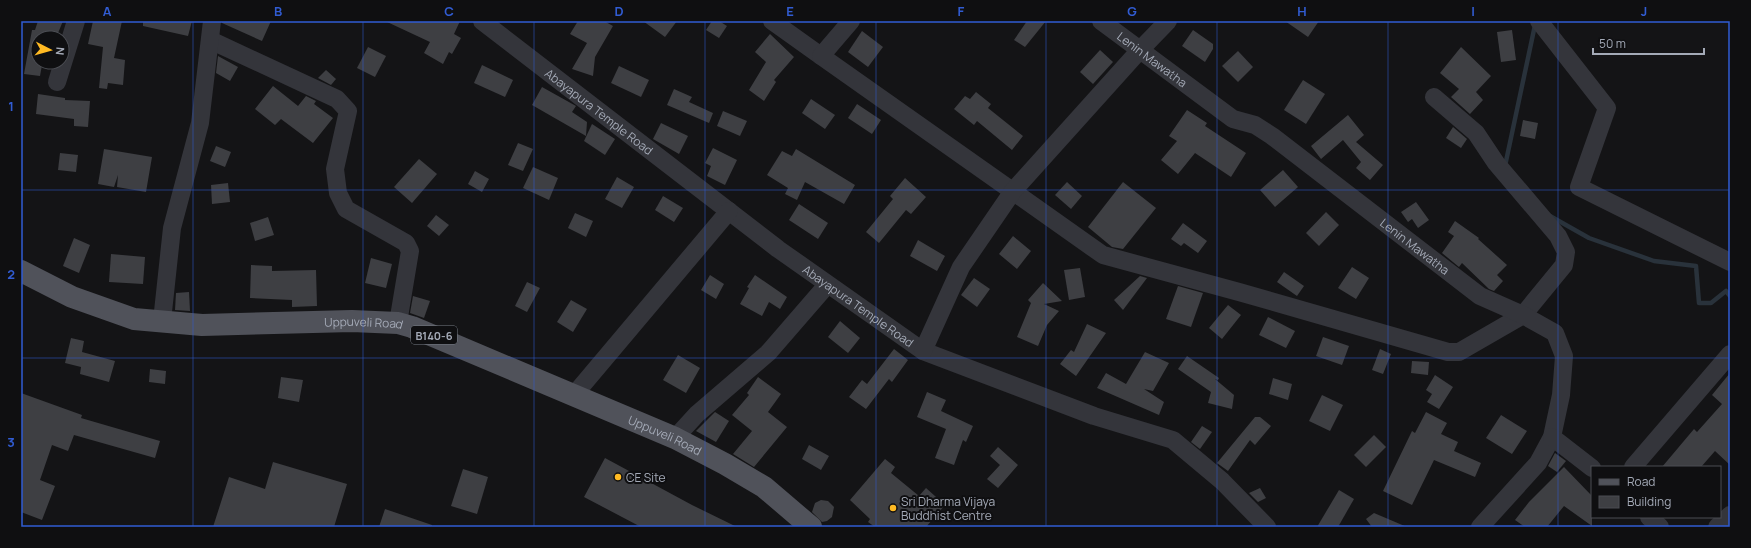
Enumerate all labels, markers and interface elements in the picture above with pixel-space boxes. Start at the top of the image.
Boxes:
text: A [103,2,112,20]
text: B [274,2,282,20]
text: C [444,2,454,20]
text: D [614,2,624,20]
text: E [786,2,794,20]
text: F [958,2,965,20]
text: G [1127,2,1137,20]
text: H [1297,2,1307,20]
text: I [1471,2,1475,20]
text: J [1641,2,1647,20]
street label: Lenin Mawatha [1114,28,1191,91]
north arrow [30,30,70,70]
scale bar [1593,30,1704,56]
text: 50 m [1599,35,1626,52]
text: N [53,46,68,56]
street label: Abayapura Temple Road [542,64,657,158]
text: 1 [8,97,14,115]
street label: Lenin Mawatha [1377,214,1453,278]
street label: Abayapura Temple Road [799,261,917,351]
text: 2 [7,265,15,283]
street label: Uppuveli Road [324,312,405,333]
road number: B140-6 [411,326,457,344]
street label: Uppuveli Road [626,411,705,459]
text: 3 [7,433,15,451]
legend [1591,466,1721,518]
place label: CE Site [626,469,666,486]
marker: CE Site [613,472,623,482]
text: Road [1627,473,1655,490]
place label: Sri Dharma Vijaya Buddhist Centre [901,493,995,524]
text: Building [1627,493,1671,510]
marker: Sri Dharma Vijaya Buddhist Centre [888,503,898,513]

